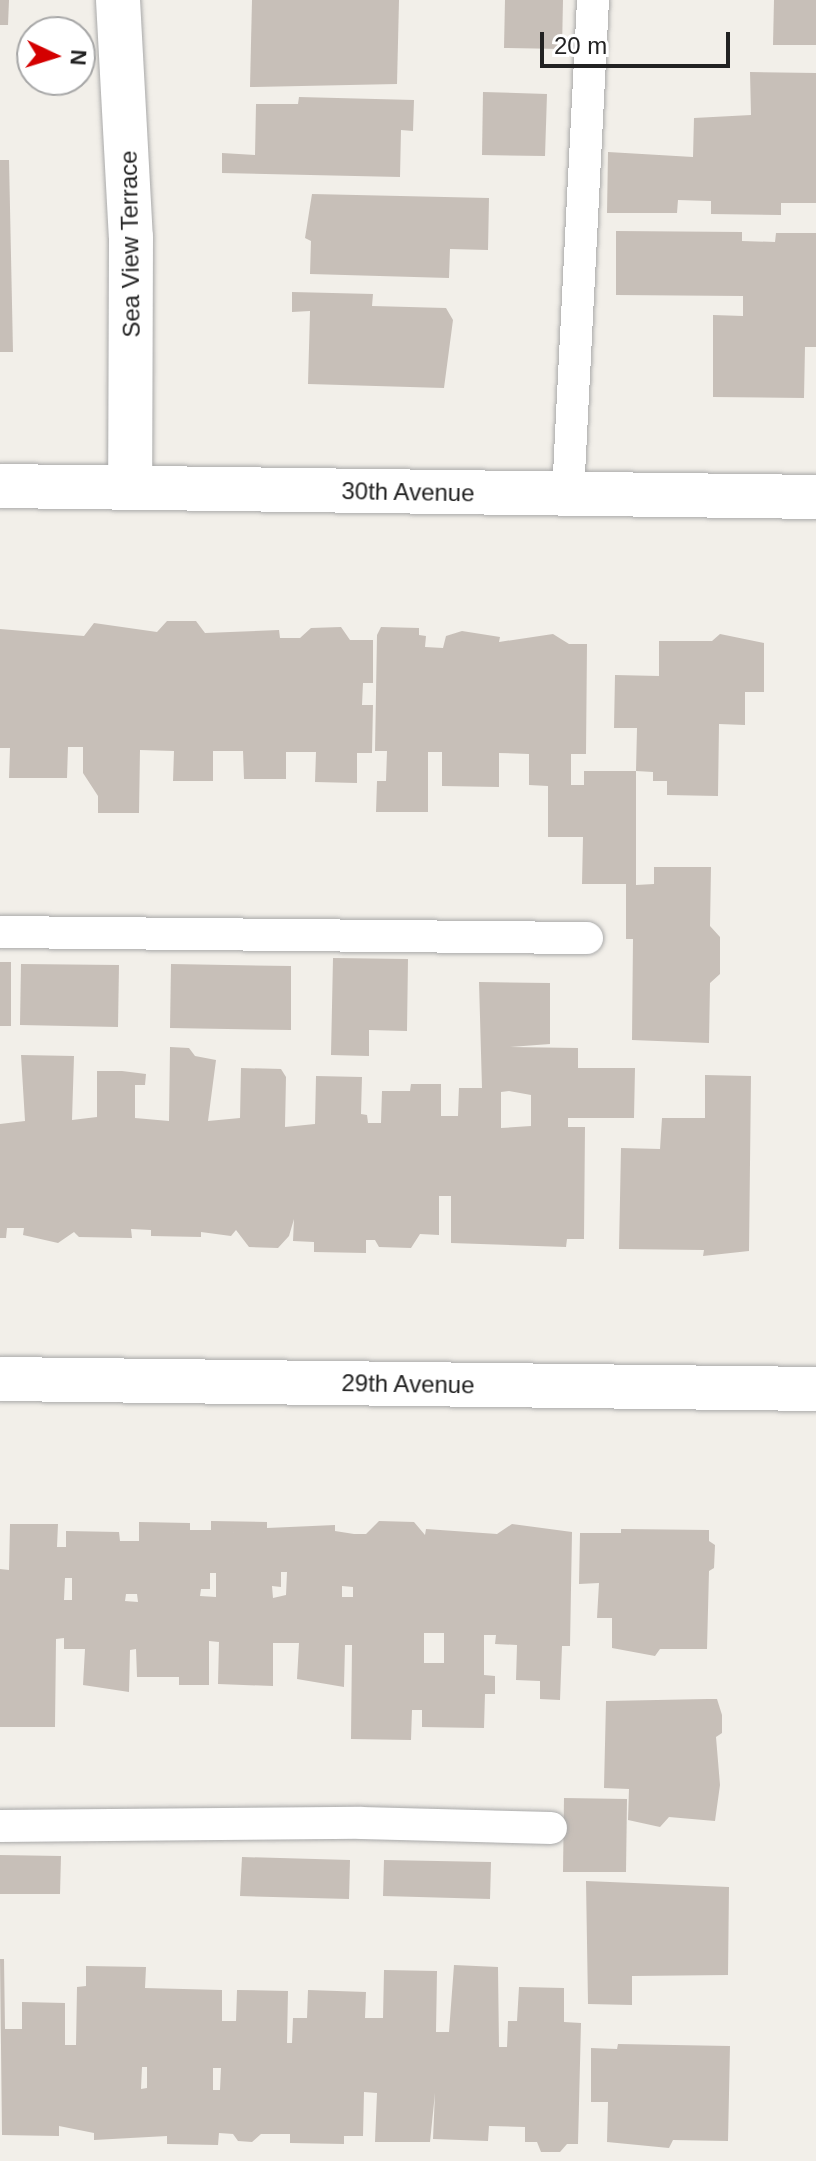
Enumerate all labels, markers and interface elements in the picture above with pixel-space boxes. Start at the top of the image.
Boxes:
north arrow [16,16,96,96]
scale bar [544,16,734,66]
text: 20 m [554,32,607,59]
text: N [65,49,91,66]
street label: Sea View Terrace [114,150,146,338]
street label: 30th Avenue [341,476,475,508]
street label: 29th Avenue [341,1368,475,1400]

